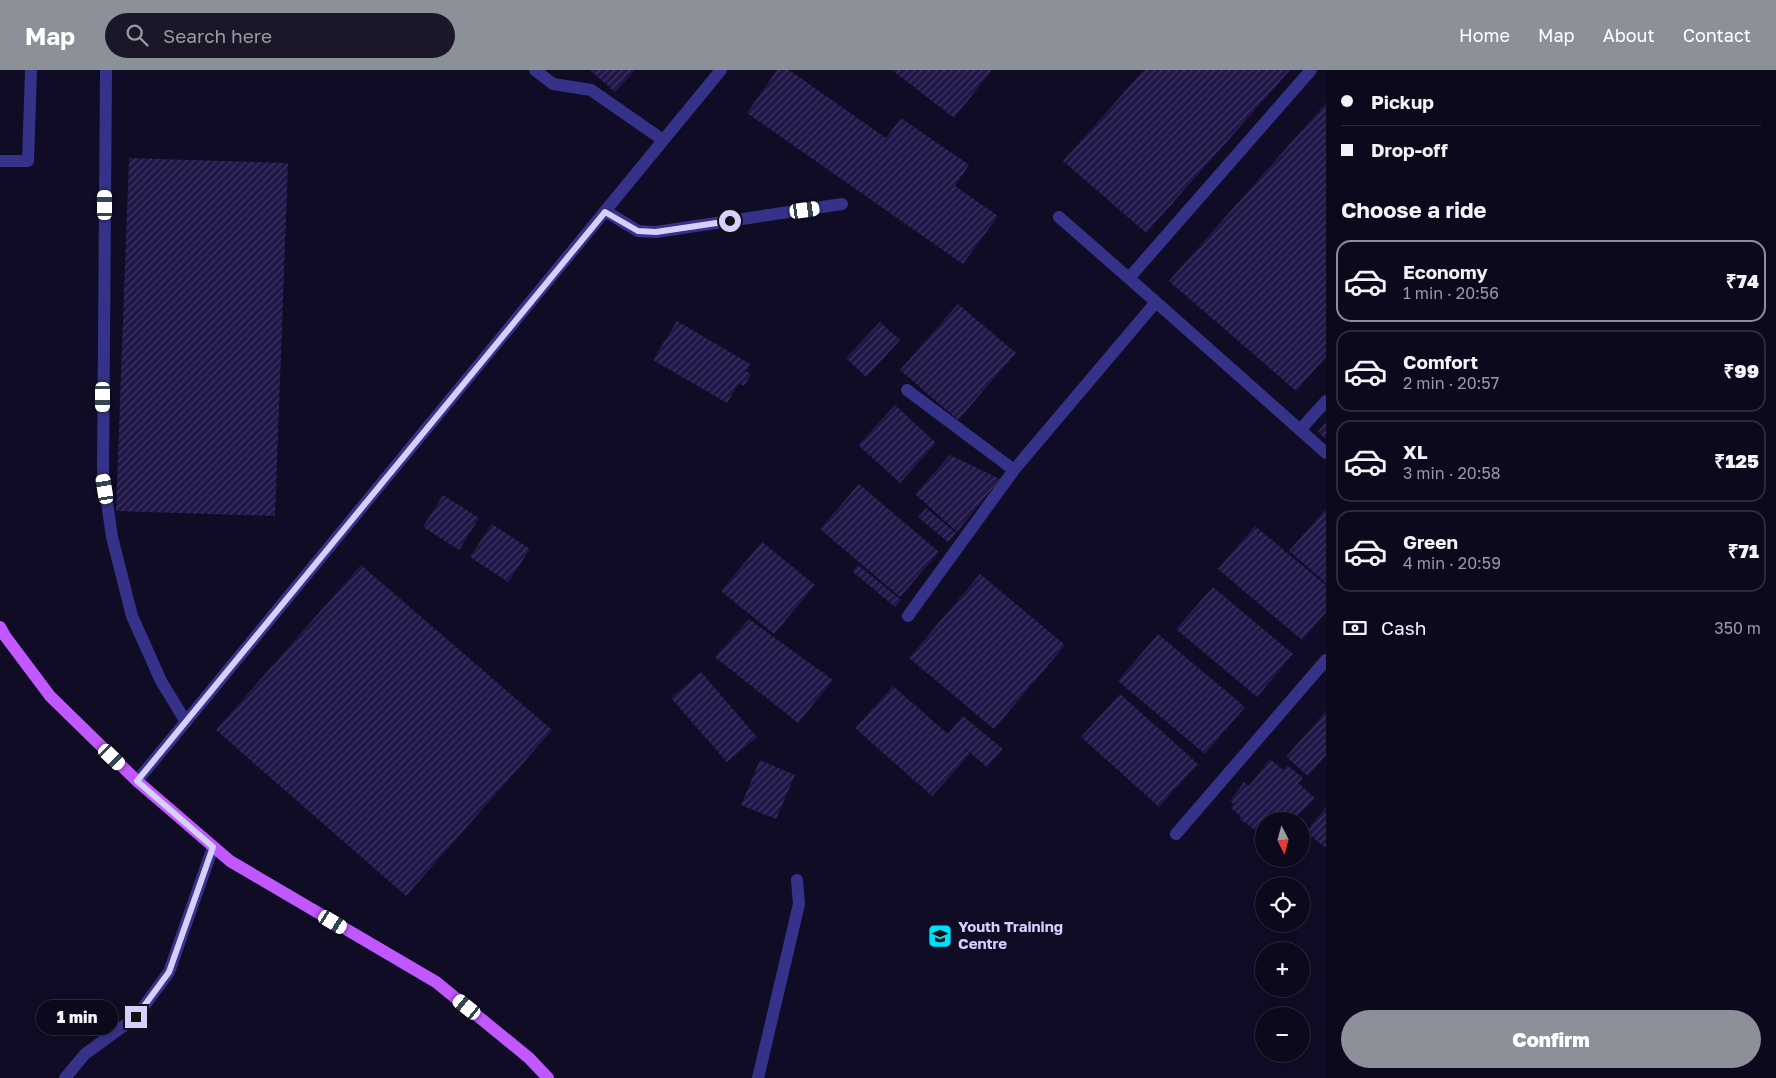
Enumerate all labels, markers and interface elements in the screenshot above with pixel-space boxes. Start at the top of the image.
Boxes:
search box [105,13,455,58]
text: Map [25,21,75,50]
icon: search [123,21,151,49]
text: Search here [163,24,272,47]
text: Home [1459,24,1510,46]
text: Map [1538,24,1575,46]
text: About [1603,24,1655,46]
text: Contact [1683,24,1751,46]
text: Pickup [1371,90,1434,113]
text: Drop-off [1371,138,1448,161]
car [97,190,112,220]
text: Choose a ride [1341,196,1487,223]
car [789,200,820,220]
route start [719,210,741,232]
icon: car [1343,259,1388,304]
text: Economy [1403,260,1488,283]
text: ₹74 [1726,269,1759,292]
text: 1 min · 20:56 [1403,283,1499,303]
icon: car [1343,349,1388,394]
text: Comfort [1403,350,1478,373]
text: ₹99 [1723,359,1759,382]
text: 2 min · 20:57 [1403,373,1499,393]
car [95,382,110,412]
icon: car [1343,439,1388,484]
text: XL [1403,440,1428,463]
text: ₹125 [1714,449,1759,472]
text: 3 min · 20:58 [1403,463,1501,483]
car [95,473,114,505]
icon: car [1343,529,1388,574]
text: Green [1403,530,1458,553]
text: ₹71 [1728,539,1759,562]
text: 4 min · 20:59 [1403,553,1501,573]
icon: cash [1341,614,1369,642]
text: Cash [1381,616,1426,639]
text: 350 m [1714,618,1761,638]
car [95,741,128,773]
north arrow [1255,812,1310,868]
map controls [1255,812,1310,1062]
button: locate [1255,877,1310,932]
car [316,908,349,936]
place label: Youth Training Centre [958,917,1063,952]
school or university icon: Youth Training Centre [927,923,953,949]
button: + [1255,942,1310,997]
car [450,992,483,1022]
callout: 1 min [36,1000,118,1034]
route end [125,1006,147,1028]
text: 1 min [57,1007,97,1027]
button: − [1255,1007,1310,1062]
button: Confirm [1341,1010,1761,1068]

